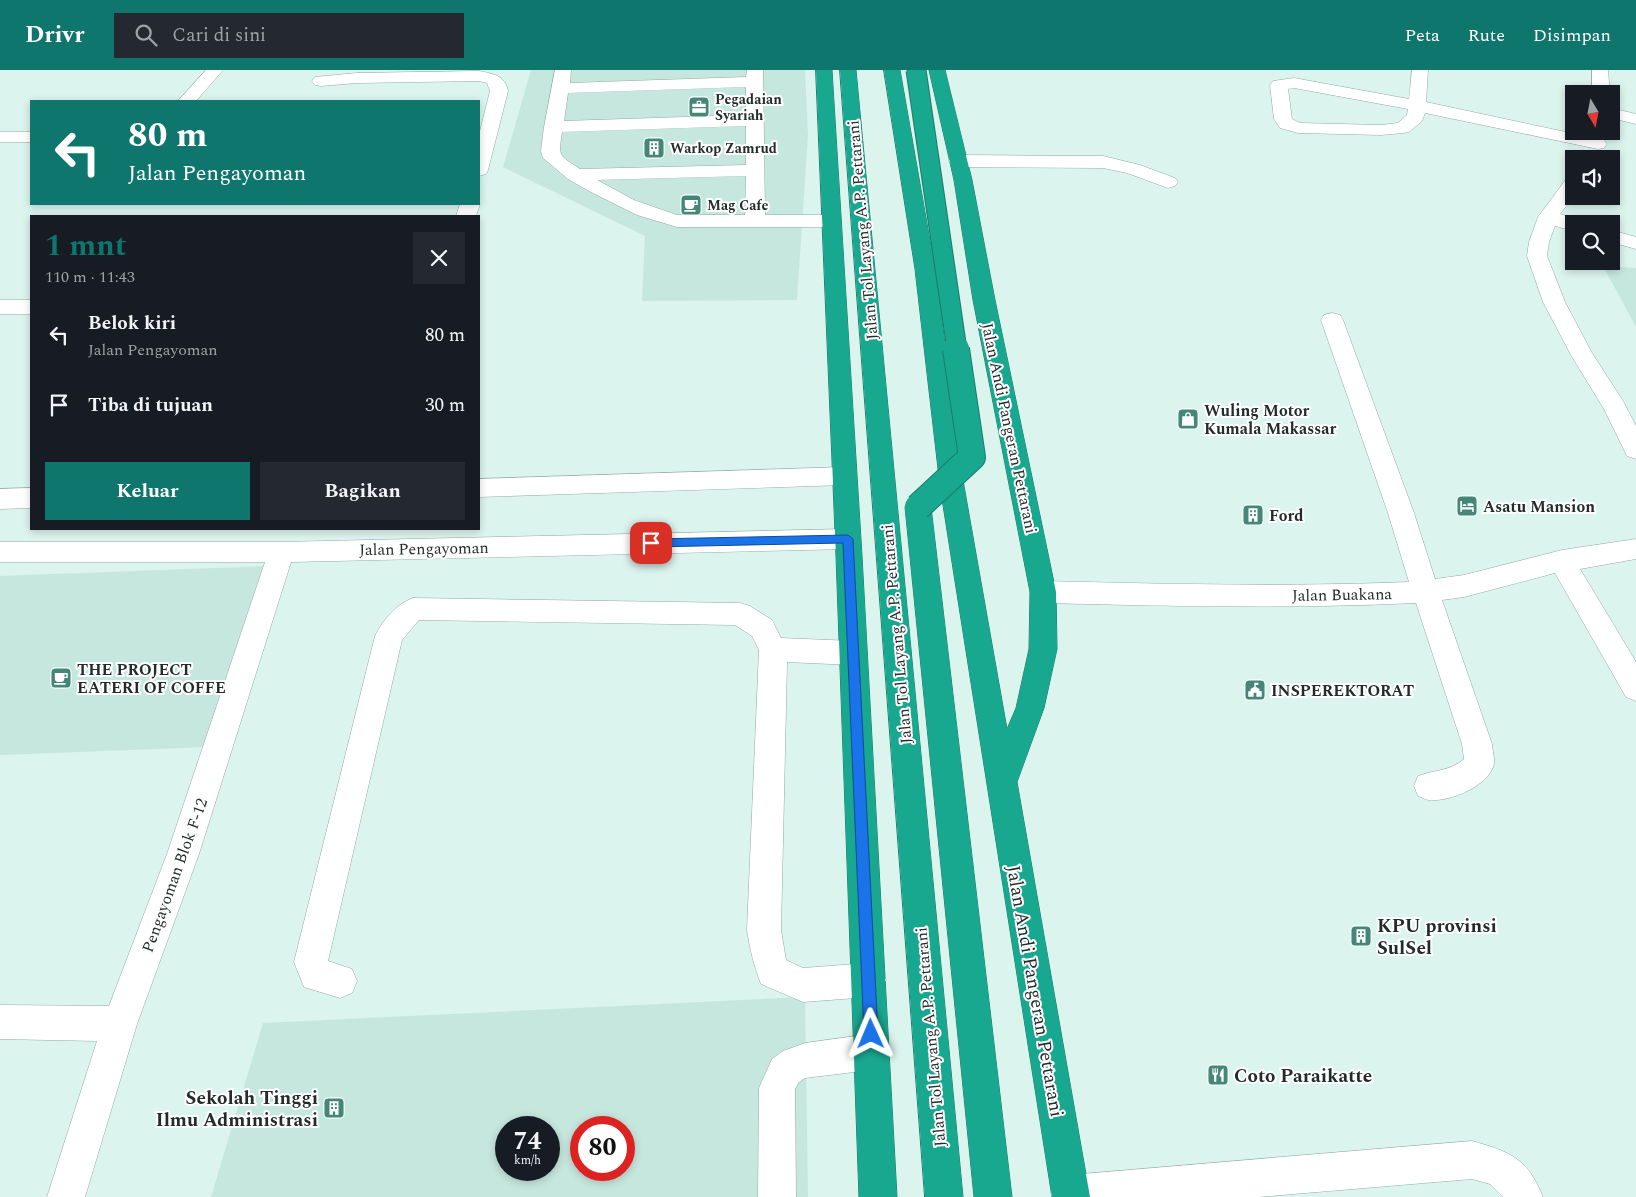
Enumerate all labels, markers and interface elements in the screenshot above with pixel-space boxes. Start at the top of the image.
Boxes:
search box [114,13,464,58]
text: Drivr [25,17,84,53]
icon: search [132,21,160,49]
text: Cari di sini [172,21,266,50]
text: Peta [1405,22,1440,49]
text: Rute [1468,22,1505,49]
text: Disimpan [1533,22,1611,49]
north arrow [1565,85,1620,140]
map controls [1565,85,1620,270]
place label: Pegadaian Syariah [715,89,782,126]
office icon: Pegadaian Syariah [687,95,711,119]
text: 80 m [128,109,208,162]
street label: Jalan Tol Layang A.P. Pettarani [841,119,885,341]
icon: left [45,120,110,185]
building icon: Warkop Zamrud [642,136,666,160]
place label: Warkop Zamrud [670,138,777,159]
button: sound [1565,150,1620,205]
text: Jalan Pengayoman [128,157,306,190]
cafe icon: Mag Cafe [679,193,703,217]
place label: Mag Cafe [707,195,768,216]
button: search [1565,215,1620,270]
text: 1 mnt [45,223,126,269]
button: close [413,232,465,284]
text: 110 m · 11:43 [45,265,135,289]
text: Belok kiri [88,309,176,338]
icon: left [45,321,73,349]
text: 80 m [425,321,465,350]
street label: Jalan Andi Pangeran Pettarani [975,321,1043,536]
text: Jalan Pengayoman [88,338,218,362]
icon: arrive [45,391,73,419]
text: Tiba di tujuan [88,391,213,420]
text: 30 m [425,391,465,420]
place label: Wuling Motor Kumala Makassar [1204,399,1336,441]
shop icon: Wuling Motor Kumala Makassar [1176,407,1200,431]
button: Keluar [45,462,250,520]
button: Bagikan [260,462,465,520]
hotel icon: Asatu Mansion [1455,494,1479,518]
place label: Asatu Mansion [1483,495,1595,519]
building icon: Ford [1241,503,1265,527]
place label: Ford [1269,504,1304,528]
pin [630,522,672,564]
street label: Jalan Tol Layang A.P. Pettarani [875,523,919,745]
icon: arrive [637,529,665,557]
street label: Jalan Pengayoman [359,536,489,562]
street label: Jalan Buakana [1292,582,1392,608]
place label: THE PROJECT EATERI OF COFFE [77,658,226,700]
cafe icon: THE PROJECT EATERI OF COFFE [49,666,73,690]
public building icon: INSPEREKTORAT [1243,678,1267,702]
place label: INSPEREKTORAT [1271,679,1414,703]
street label: Pengayoman Blok F-12 [136,795,214,956]
street label: Jalan Andi Pangeran Pettarani [998,863,1071,1119]
place label: KPU provinsi SulSel [1377,912,1497,963]
building icon: KPU provinsi SulSel [1349,924,1373,948]
street label: Jalan Tol Layang A.P. Pettarani [909,926,953,1148]
position arrow [844,1007,896,1059]
place label: Coto Paraikatte [1234,1062,1372,1091]
restaurant icon: Coto Paraikatte [1206,1063,1230,1087]
place label: Sekolah Tinggi Ilmu Administrasi [156,1084,318,1135]
building icon: Sekolah Tinggi Ilmu Administrasi [322,1096,346,1120]
speed limit sign: 80 [570,1116,635,1181]
text: 74 [513,1123,542,1161]
text: km/h [514,1151,541,1170]

